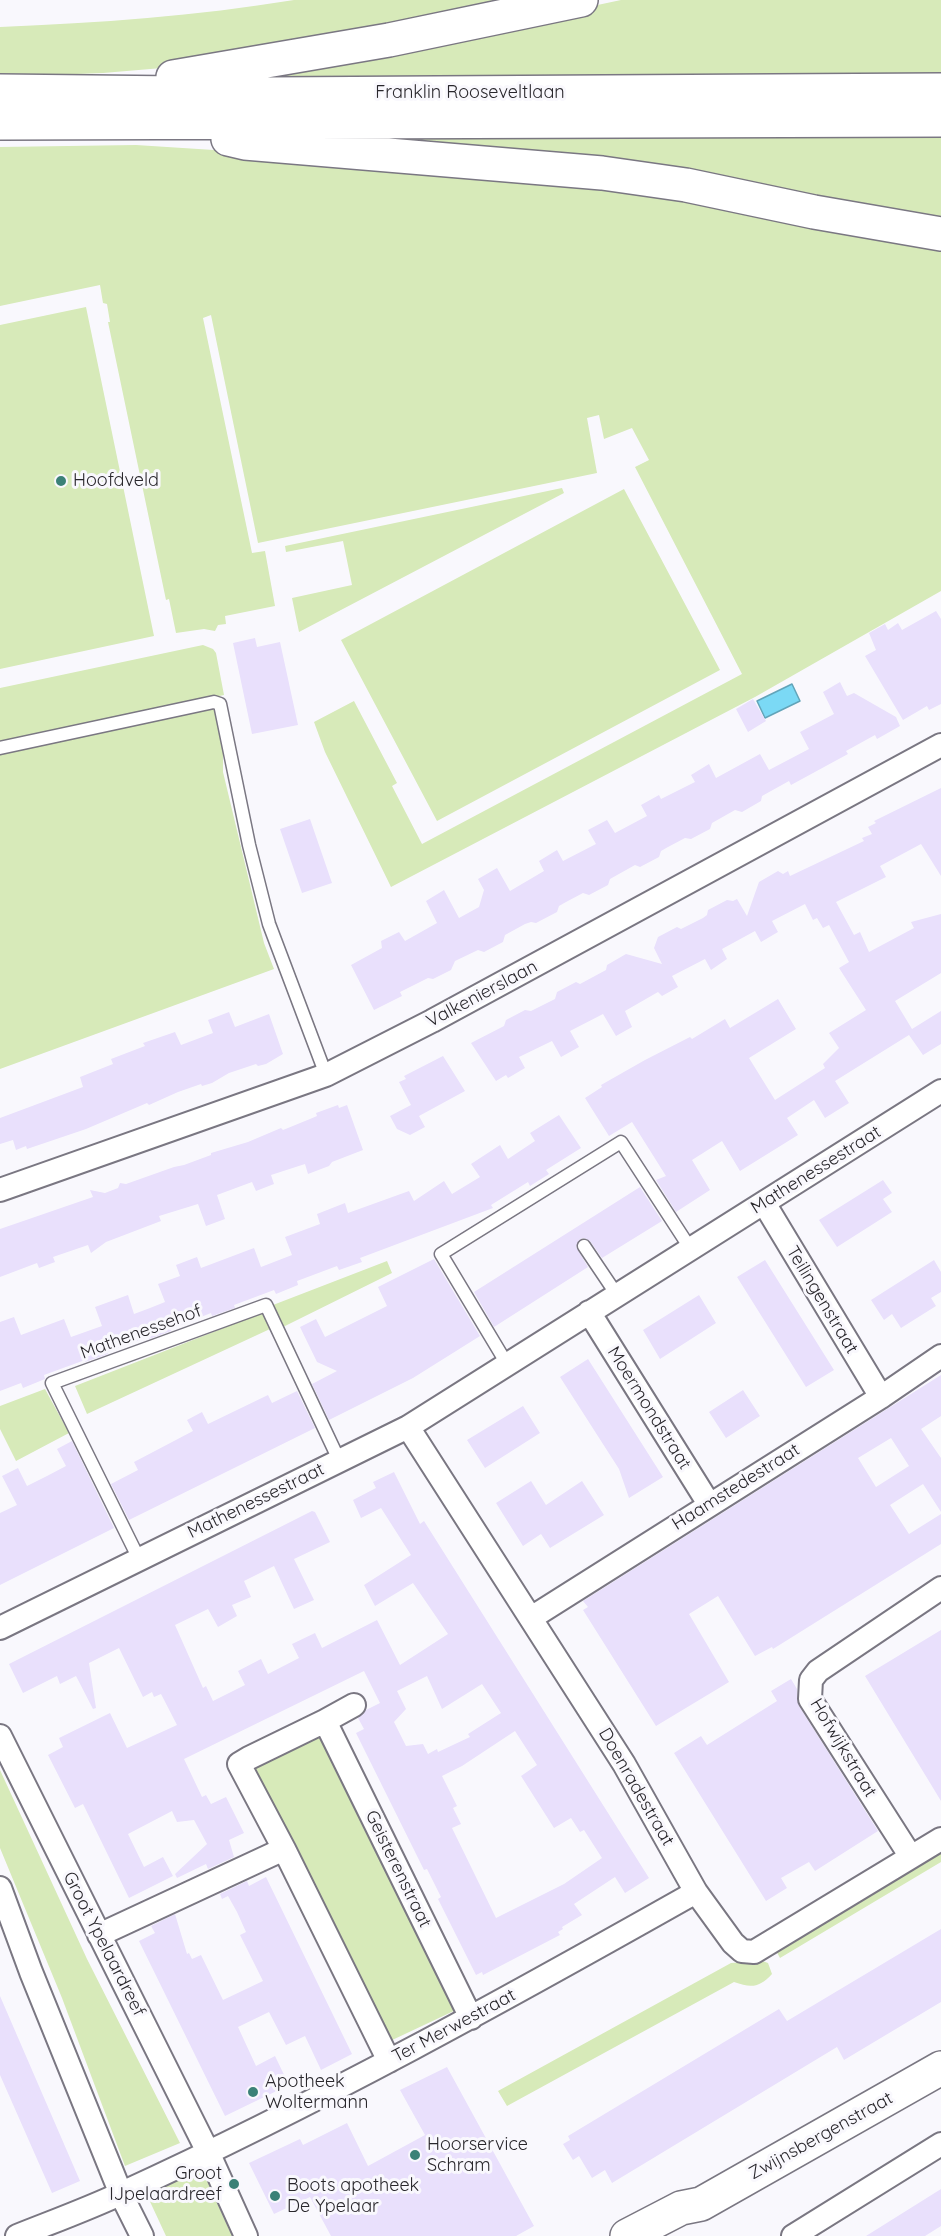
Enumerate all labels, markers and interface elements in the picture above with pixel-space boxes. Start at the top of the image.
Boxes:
street label: Franklin Rooseveltlaan [375,82,565,104]
place label: Hoofdveld [73,470,159,492]
marker: Hoofdveld [54,474,68,488]
street label: Valkenierslaan [423,956,541,1032]
street label: Mathenessestraat [747,1121,885,1219]
street label: Teilingenstraat [781,1242,863,1358]
street label: Mathenessehof [77,1300,205,1364]
street label: Moermondstraat [603,1343,695,1473]
street label: Haamstedestraat [668,1439,804,1535]
street label: Mathenessestraat [184,1459,328,1543]
street label: Hofwijkstraat [805,1695,881,1801]
street label: Doenradestraat [593,1724,679,1850]
street label: Geisterenstraat [360,1807,436,1931]
street label: Groot Ypelaardreef [58,1868,150,2020]
street label: Ter Merwestraat [389,1984,519,2068]
place label: Apotheek Woltermann [265,2071,368,2114]
marker: Apotheek Woltermann [246,2085,260,2099]
street label: Zwijnsbergenstraat [745,2087,897,2185]
place label: Hoorservice Schram [427,2134,528,2176]
marker: Hoorservice Schram [408,2148,422,2162]
place label: Groot IJpelaardreef [109,2163,222,2206]
place label: Boots apotheek De Ypelaar [287,2175,419,2218]
marker: Groot IJpelaardreef [227,2177,241,2191]
marker: Boots apotheek De Ypelaar [268,2189,282,2203]

